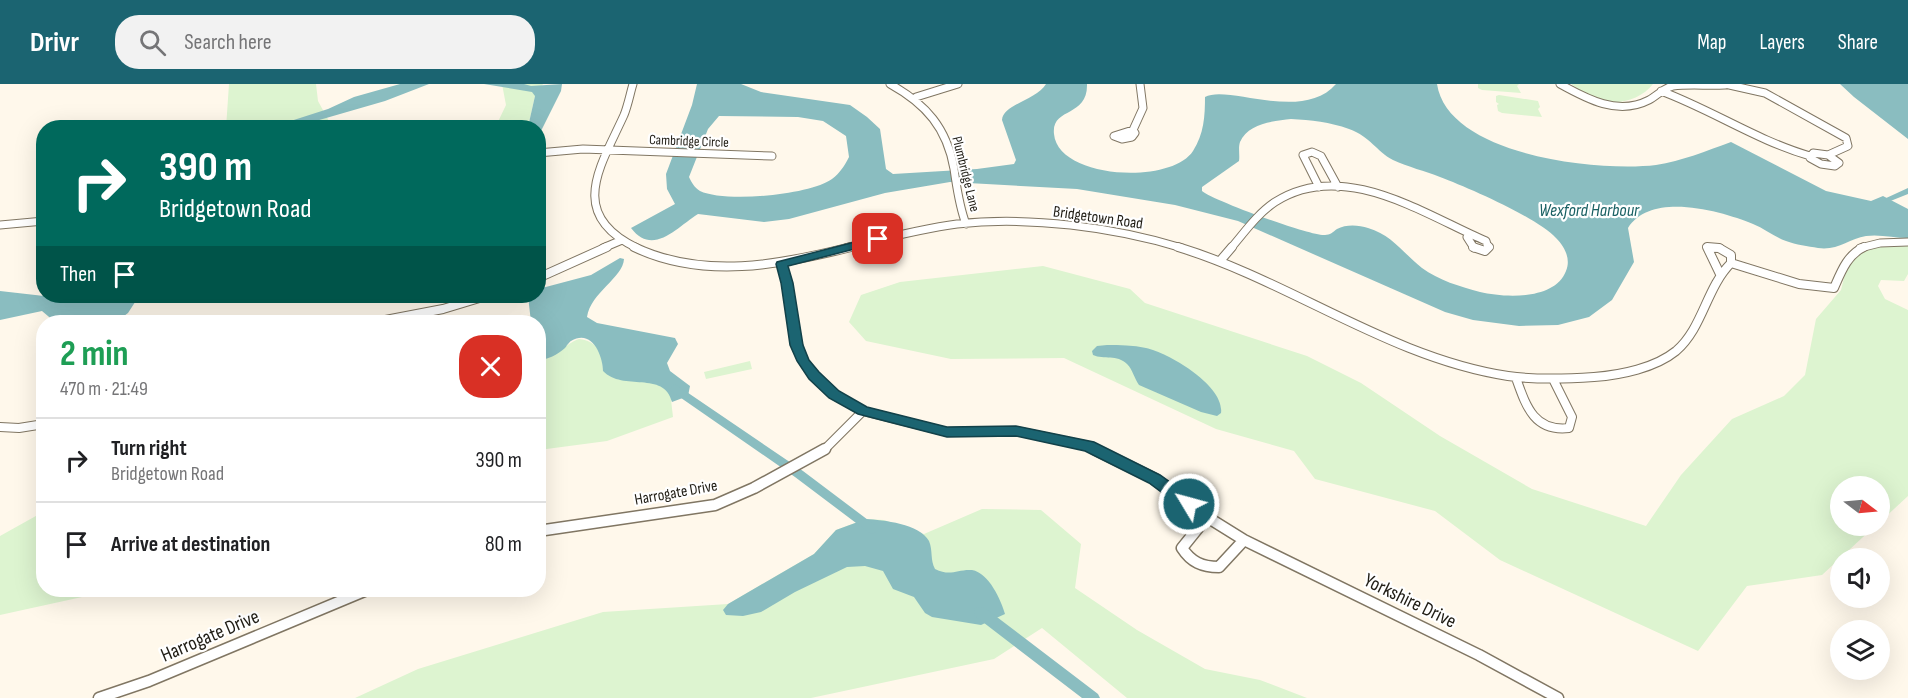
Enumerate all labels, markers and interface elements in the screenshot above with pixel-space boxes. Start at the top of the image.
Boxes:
search box [115,15,535,69]
text: Drivr [30,26,79,59]
icon: search [136,26,169,59]
text: Search here [184,29,272,56]
text: Map [1697,30,1726,55]
text: Layers [1759,30,1805,55]
text: Share [1838,30,1878,55]
street label: Cambridge Circle [649,131,729,151]
street label: Plumbridge Lane [948,134,984,214]
text: 390 m [159,142,252,193]
icon: right [60,144,138,222]
text: Bridgetown Road [159,193,312,225]
water label: Wexford Harbour [1539,200,1640,221]
street label: Bridgetown Road [1052,202,1144,234]
pin [852,213,903,264]
icon: arrive [861,222,894,255]
icon: arrive [108,258,141,291]
text: Then [60,261,96,288]
text: 2 min [60,333,129,376]
button: close [459,335,522,398]
text: 470 m · 21:49 [60,377,148,401]
text: Turn right [111,435,187,462]
icon: right [60,444,93,477]
text: 390 m [476,447,522,474]
text: Bridgetown Road [111,462,224,486]
position arrow [1157,472,1221,536]
street label: Harrogate Drive [633,476,719,510]
north arrow [1830,476,1890,536]
map controls [1830,476,1890,680]
icon: arrive [60,528,93,561]
text: Arrive at destination [111,531,270,558]
text: 80 m [485,531,522,558]
button: sound [1830,548,1890,608]
street label: Yorkshire Drive [1360,568,1460,634]
street label: Harrogate Drive [157,604,263,668]
button: layers [1830,620,1890,680]

